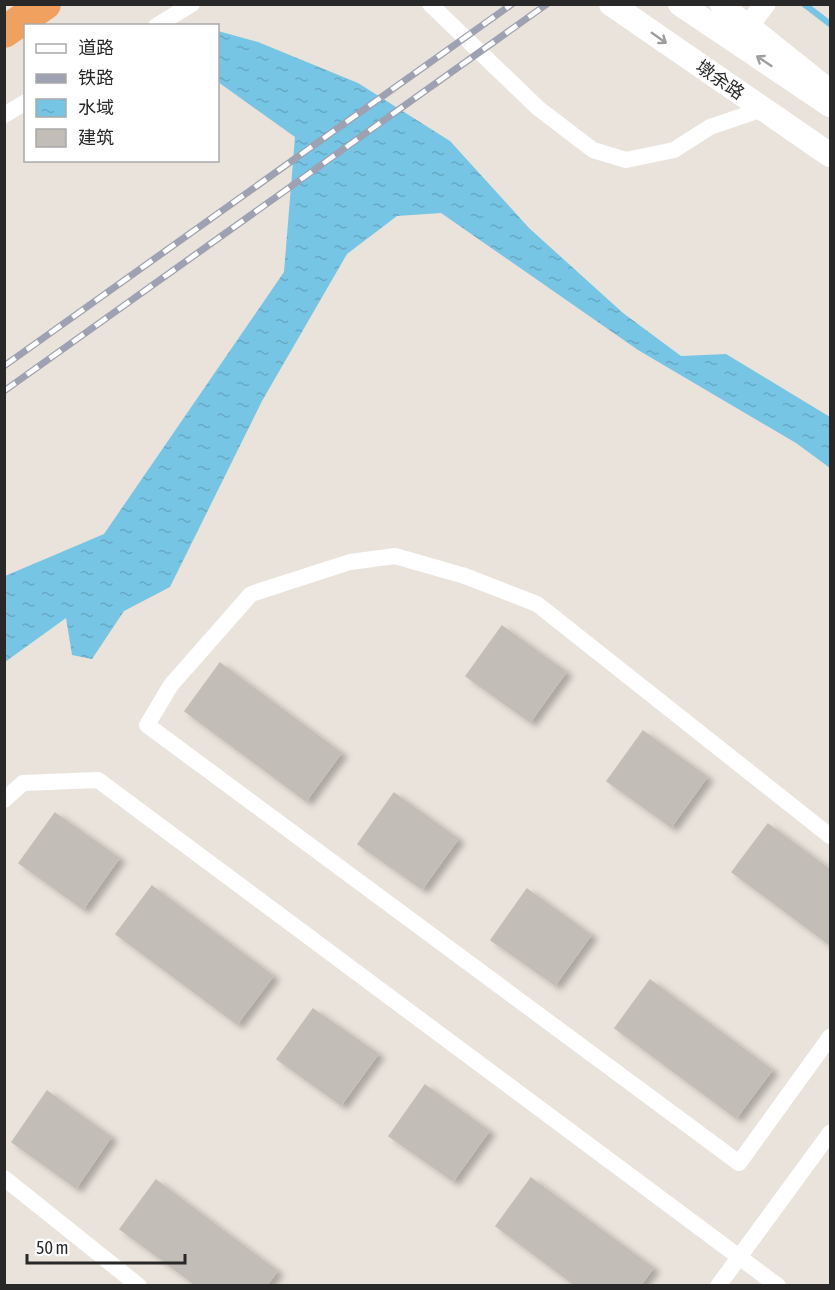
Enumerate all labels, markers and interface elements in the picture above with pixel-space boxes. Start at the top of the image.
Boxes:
legend [24,24,219,162]
one-way arrow [650,32,667,44]
text: 道路 [78,37,114,58]
one-way arrow [757,55,773,67]
street label: 墩余路 [692,56,748,104]
text: 铁路 [78,67,114,88]
text: 水域 [78,97,114,118]
text: 建筑 [78,127,114,148]
scale bar [27,1227,184,1265]
text: 50 m [36,1237,68,1258]

